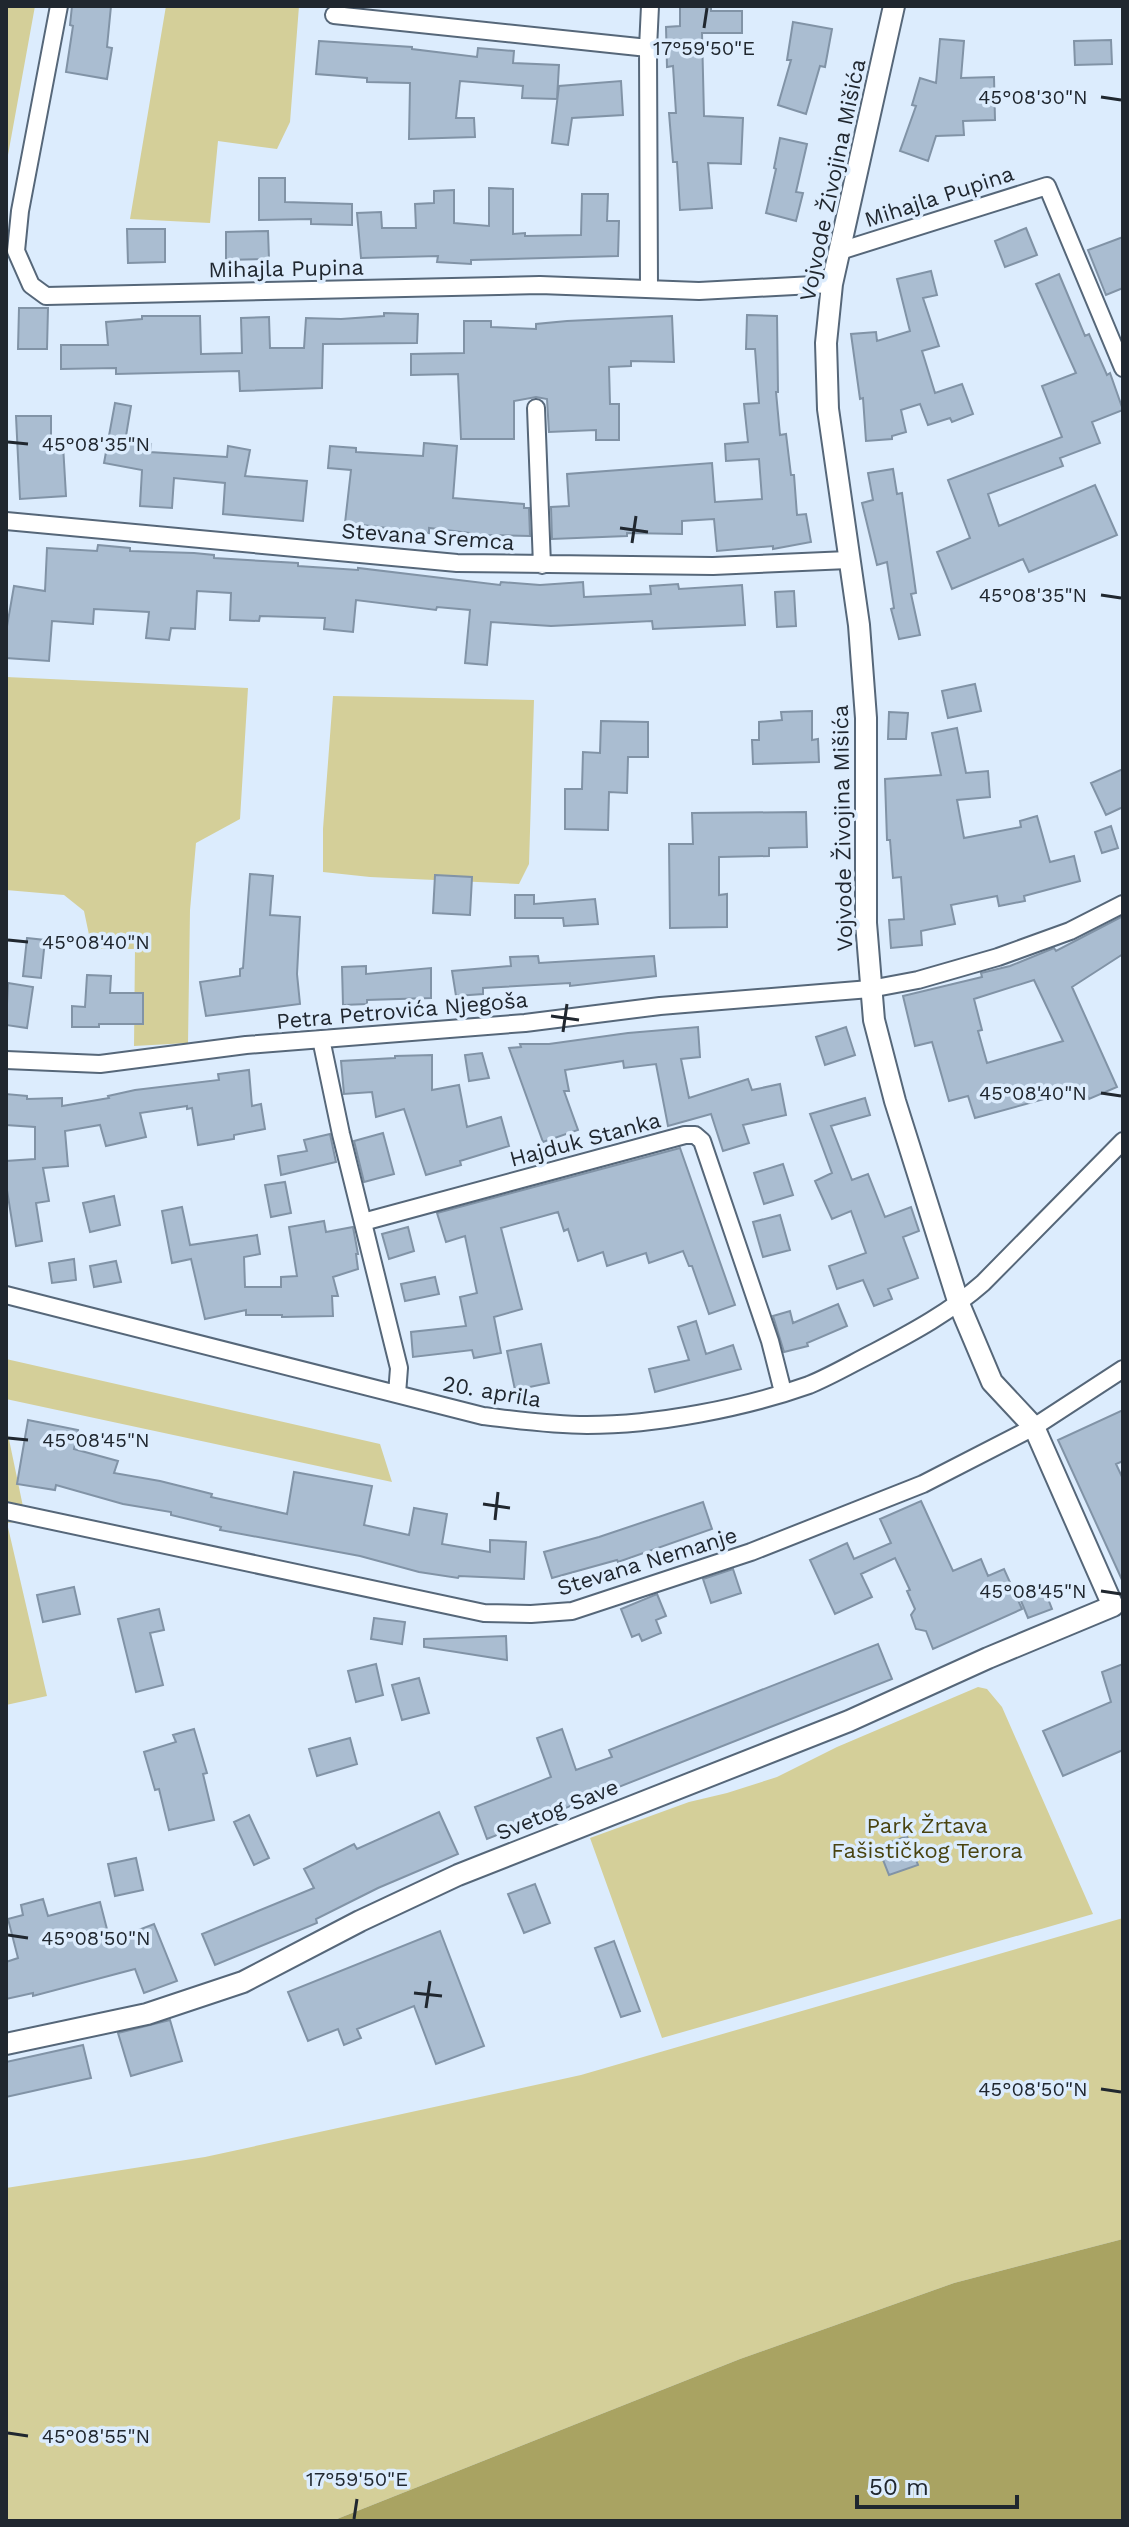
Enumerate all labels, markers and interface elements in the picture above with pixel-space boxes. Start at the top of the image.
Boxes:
text: 17°59'50"E [653,36,755,60]
street label: Vojvode Živojina Mišića [795,57,870,303]
text: 45°08'30"N [978,85,1088,109]
street label: Mihajla Pupina [861,161,1017,232]
street label: Mihajla Pupina [208,255,364,282]
text: 45°08'35"N [42,432,150,456]
street label: Stevana Sremca [341,518,515,555]
text: 45°08'35"N [979,583,1087,607]
street label: Vojvode Živojina Mišića [828,704,857,952]
text: 45°08'40"N [42,930,150,954]
street label: Petra Petrovića Njegoša [275,987,529,1034]
text: 45°08'40"N [979,1081,1087,1105]
street label: Hajduk Stanka [507,1107,663,1172]
street label: 20. aprila [441,1371,543,1412]
text: 45°08'45"N [42,1428,150,1452]
street label: Stevana Nemanje [554,1522,740,1601]
text: 45°08'45"N [979,1579,1087,1603]
street label: Svetog Save [492,1774,622,1845]
park label: Park Žrtava Fašističkog Terora [831,1813,1023,1863]
text: 45°08'50"N [41,1926,151,1950]
text: 45°08'50"N [978,2077,1088,2101]
text: 45°08'55"N [42,2424,150,2448]
scale bar [857,2459,1017,2509]
text: 17°59'50"E [306,2467,408,2491]
text: 50 m [869,2473,929,2501]

